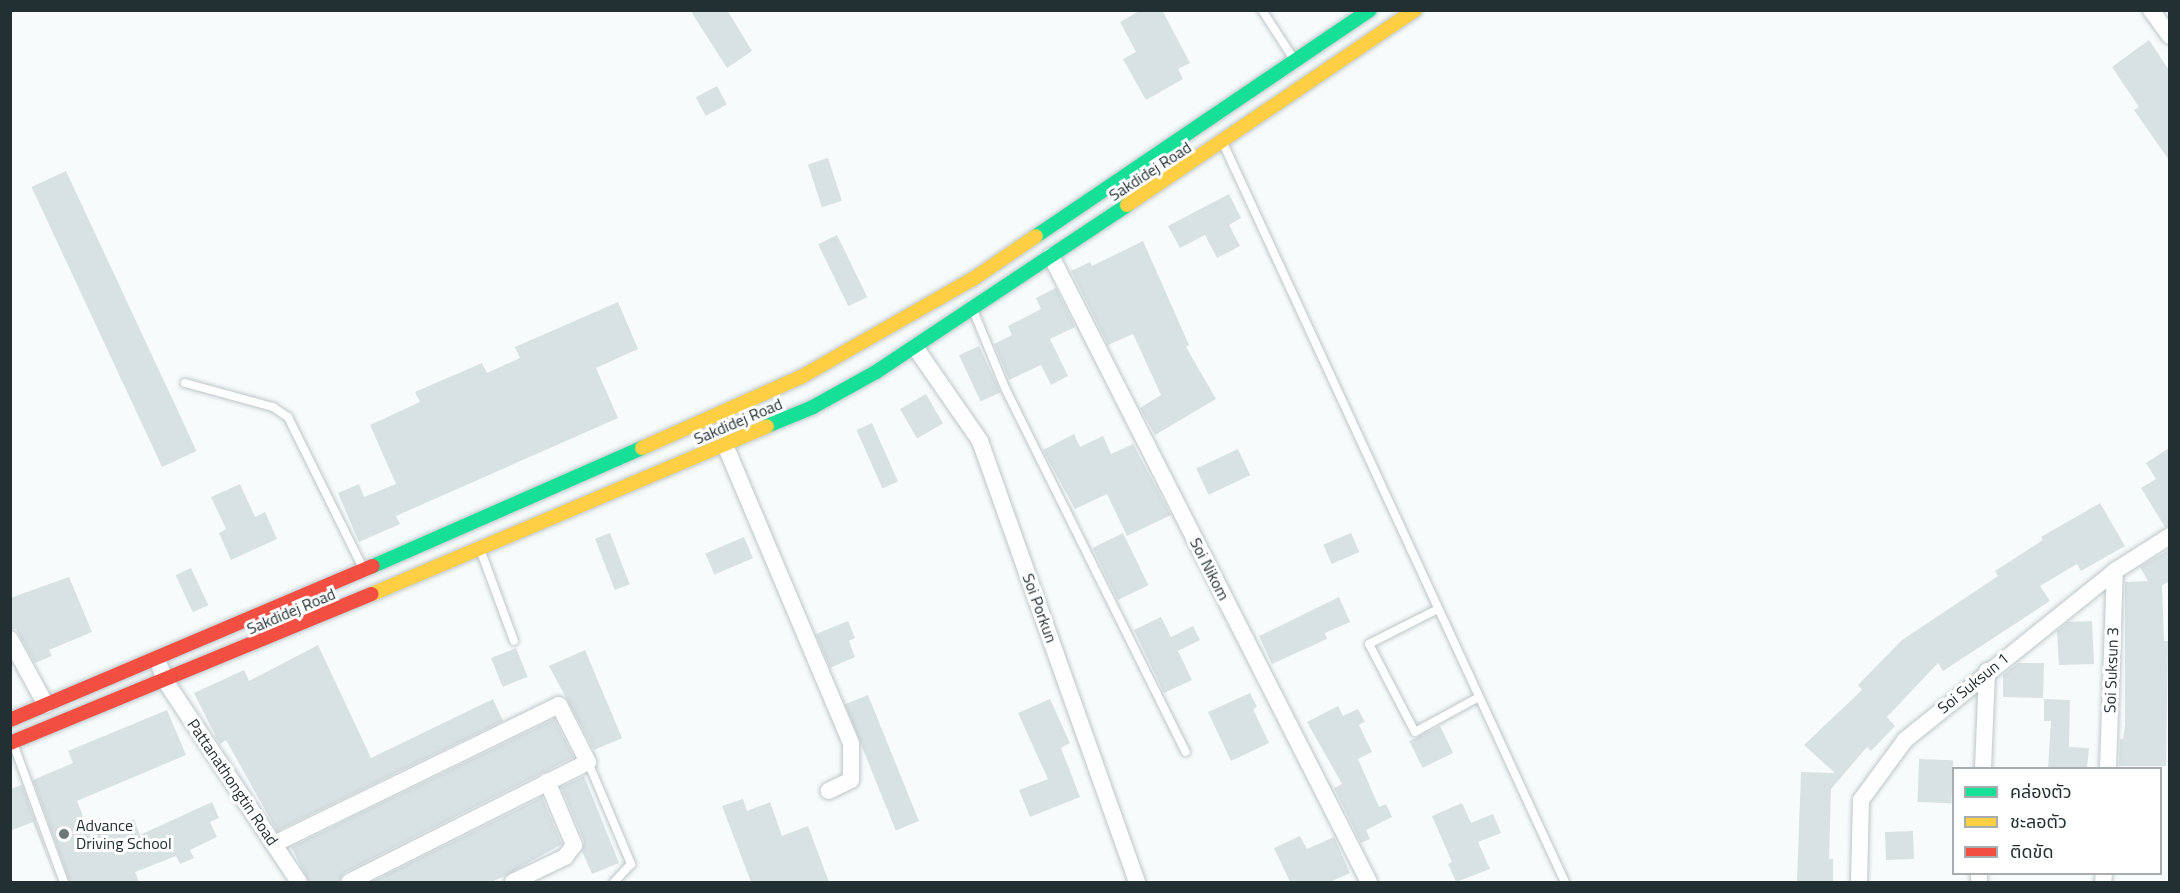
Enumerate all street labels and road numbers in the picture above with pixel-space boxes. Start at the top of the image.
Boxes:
street label: Sakdidej Road [1105,137,1195,205]
street label: Sakdidej Road [691,394,785,448]
street label: Soi Nikom [1186,534,1234,604]
street label: Soi Porkun [1019,571,1061,645]
street label: Sakdidej Road [244,584,338,638]
street label: Soi Suksun 3 [2100,627,2122,713]
street label: Soi Suksun 1 [1934,648,2012,718]
street label: Pattanathongtin Road [183,715,283,849]

